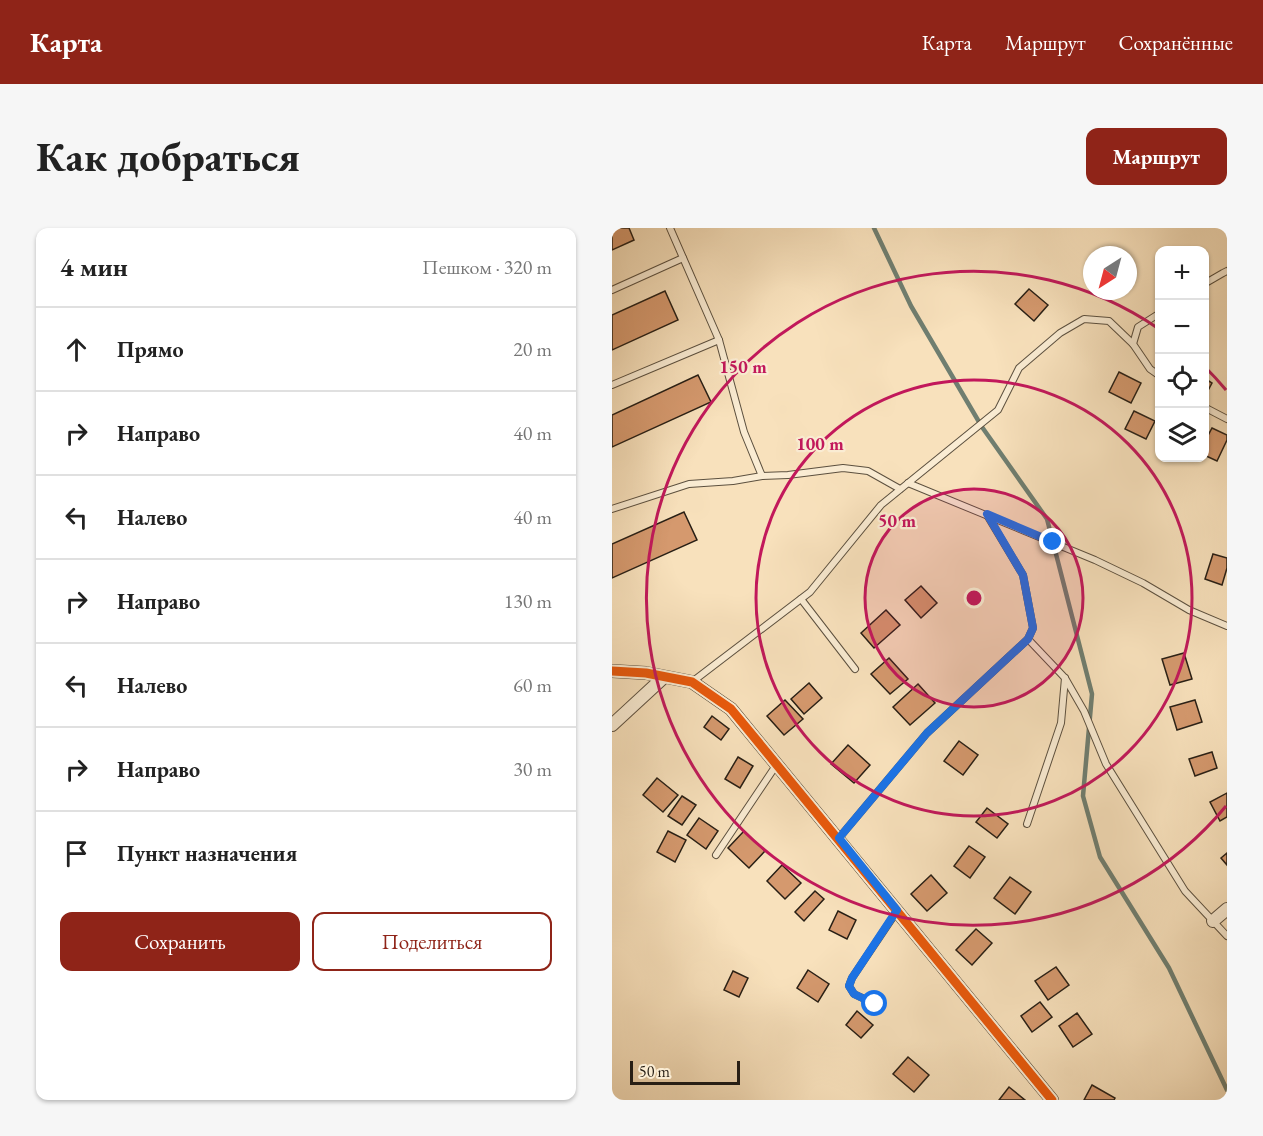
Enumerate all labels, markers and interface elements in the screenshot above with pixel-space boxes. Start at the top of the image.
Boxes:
text: Карта [30,24,102,60]
text: Карта [922,29,972,56]
text: Маршрут [1005,29,1086,56]
text: Сохранённые [1119,29,1233,56]
button: Маршрут [1086,128,1227,185]
text: Как добраться [36,129,300,184]
north arrow [1083,246,1137,300]
map controls [1155,246,1209,462]
button: + [1155,246,1209,300]
text: 4 мин [60,250,128,284]
text: Пешком · 320 m [422,254,552,280]
button: − [1155,300,1209,354]
icon: ahead [60,333,93,366]
text: Прямо [117,335,184,364]
text: 20 m [513,336,552,362]
button: locate [1155,354,1209,408]
text: 150 m [719,355,767,378]
button: layers [1155,408,1209,462]
icon: right [60,417,93,450]
text: Направо [117,419,200,448]
text: 40 m [513,420,552,446]
text: 100 m [796,432,844,455]
icon: left [60,501,93,534]
text: Налево [117,503,187,532]
text: 40 m [513,504,552,530]
text: 50 m [878,509,916,532]
route end [1039,528,1065,554]
icon: right [60,585,93,618]
text: Направо [117,587,200,616]
text: 130 m [504,588,552,614]
centre of rings [964,588,984,608]
icon: left [60,669,93,702]
text: Налево [117,671,187,700]
text: 60 m [513,672,552,698]
icon: right [60,753,93,786]
text: Направо [117,755,200,784]
text: 30 m [513,756,552,782]
icon: arrive [60,837,93,870]
text: Пункт назначения [117,839,297,868]
button: Сохранить [60,912,300,971]
button: Поделиться [312,912,552,971]
route start [861,990,887,1016]
scale bar [630,1058,740,1086]
text: 50 m [639,1061,670,1082]

